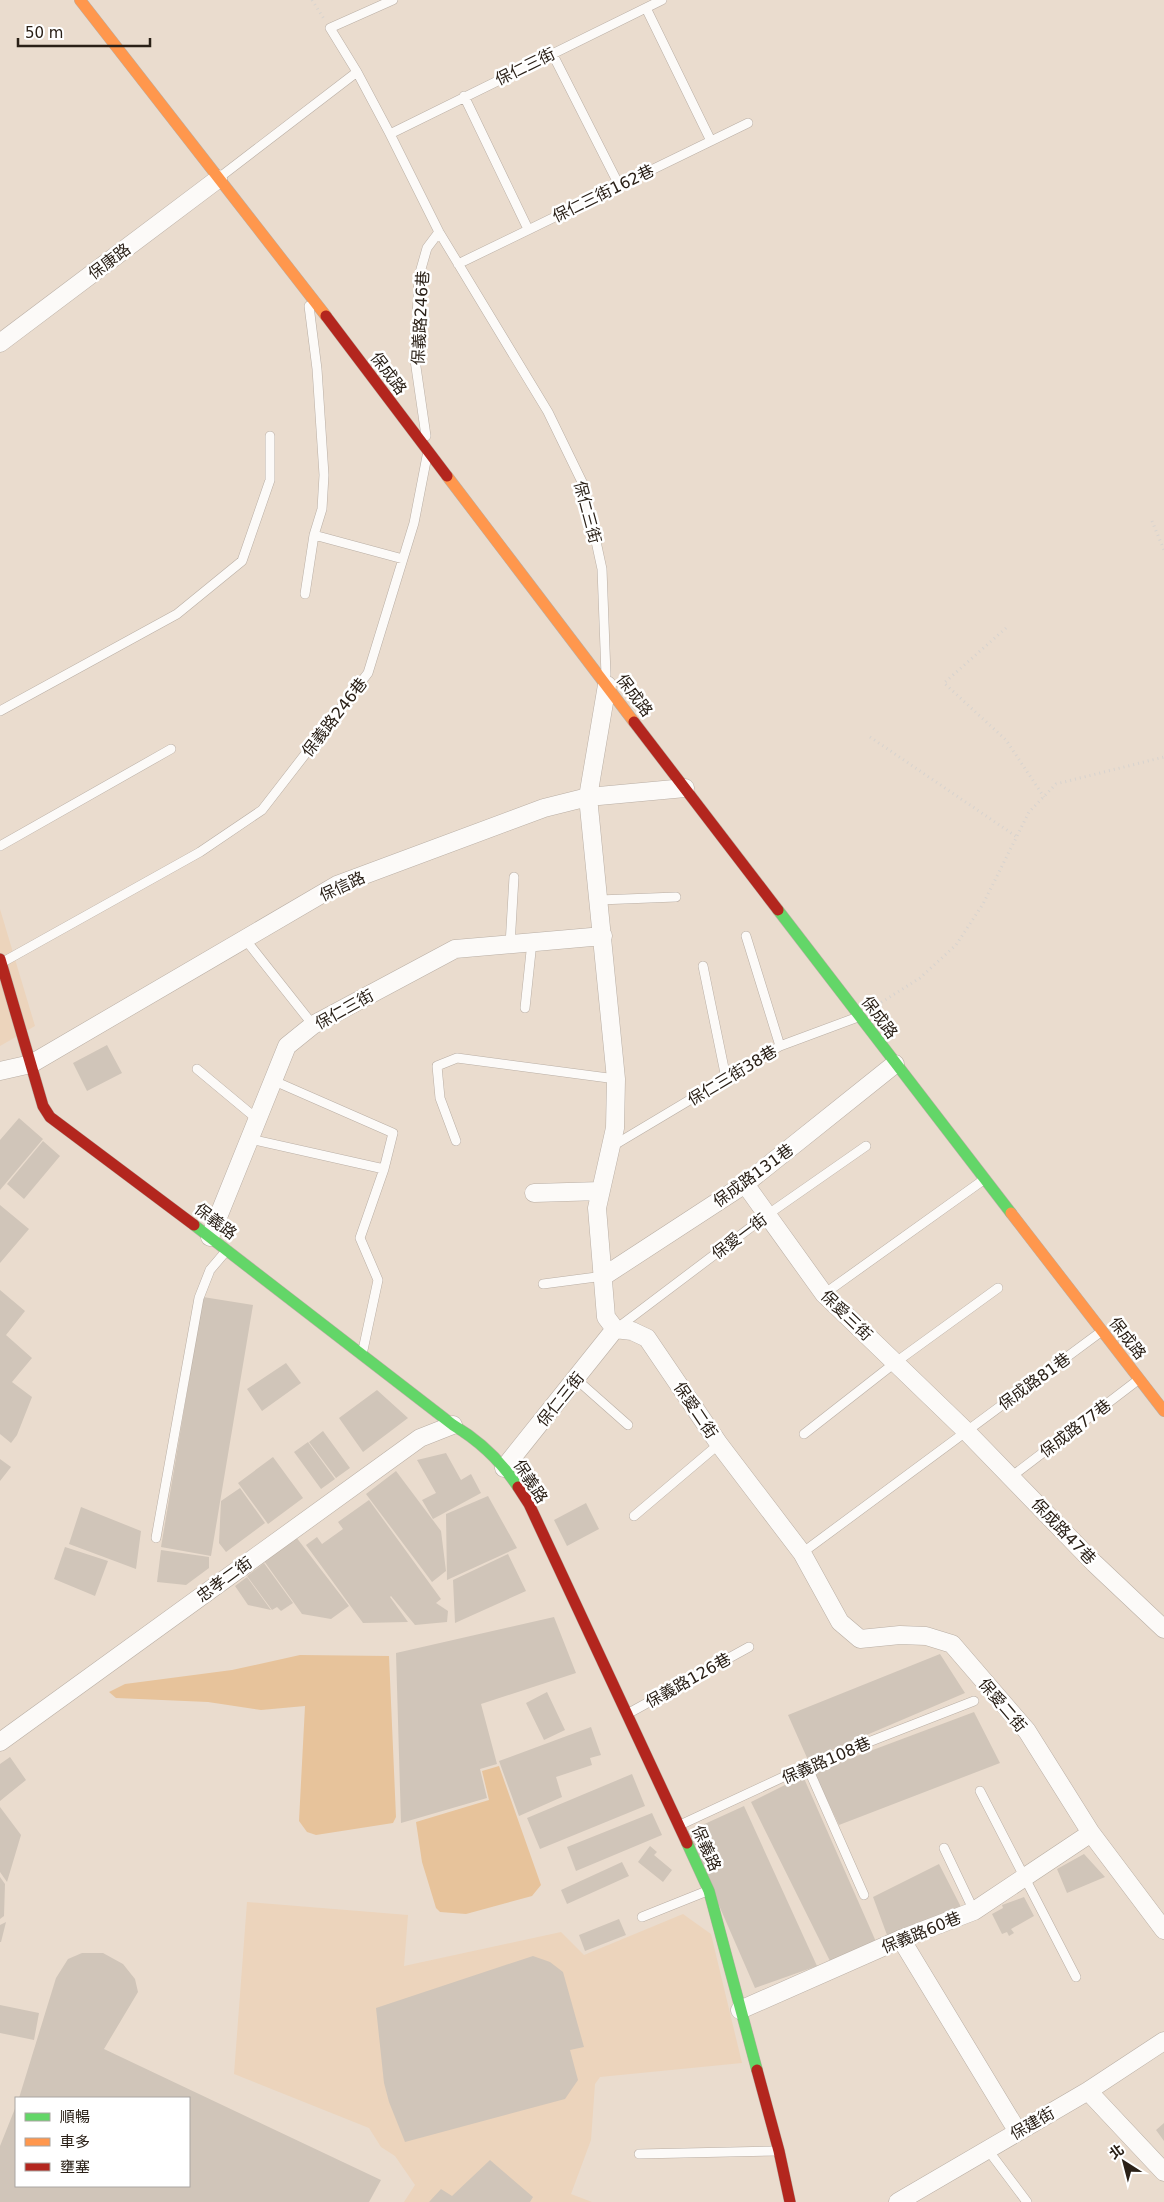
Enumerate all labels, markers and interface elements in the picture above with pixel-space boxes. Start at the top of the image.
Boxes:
scale bar [18,15,150,47]
text: 50 m [25,24,63,42]
street label: 保仁三街 [492,44,558,89]
street label: 保仁三街162巷 [549,161,657,226]
street label: 保康路 [84,239,134,283]
street label: 保義路246巷 [409,270,432,366]
street label: 保成路 [367,348,411,398]
street label: 保仁三街 [570,479,605,546]
street label: 保成路 [613,670,657,720]
street label: 保義路246巷 [298,674,371,760]
street label: 保信路 [316,868,368,905]
street label: 保仁三街 [312,986,377,1033]
street label: 保成路 [858,992,902,1042]
street label: 保仁三街38巷 [684,1041,780,1109]
street label: 保成路131巷 [709,1140,797,1211]
street label: 保義路 [191,1199,241,1243]
street label: 保愛一街 [708,1210,771,1263]
street label: 保愛三街 [817,1286,876,1344]
street label: 保成路 [1105,1314,1150,1363]
street label: 保成路81巷 [995,1349,1074,1414]
street label: 保仁三街 [533,1368,588,1430]
street label: 保愛二街 [670,1378,721,1442]
street label: 保成路77巷 [1036,1395,1115,1461]
street label: 保義路 [510,1456,552,1507]
street label: 保成路47巷 [1028,1494,1100,1568]
street label: 忠孝二街 [193,1553,256,1606]
street label: 保義路126巷 [642,1649,734,1712]
street label: 保愛二街 [975,1675,1030,1736]
street label: 保義路108巷 [779,1733,873,1788]
street label: 保義路 [688,1822,725,1874]
street label: 保義路60巷 [879,1908,964,1957]
legend [15,2097,190,2187]
street label: 保建街 [1007,2103,1058,2144]
text: 順暢 [60,2108,90,2126]
text: 車多 [60,2133,90,2151]
north arrow [1099,2137,1149,2187]
text: 北 [1106,2141,1127,2162]
text: 壅塞 [60,2158,90,2176]

